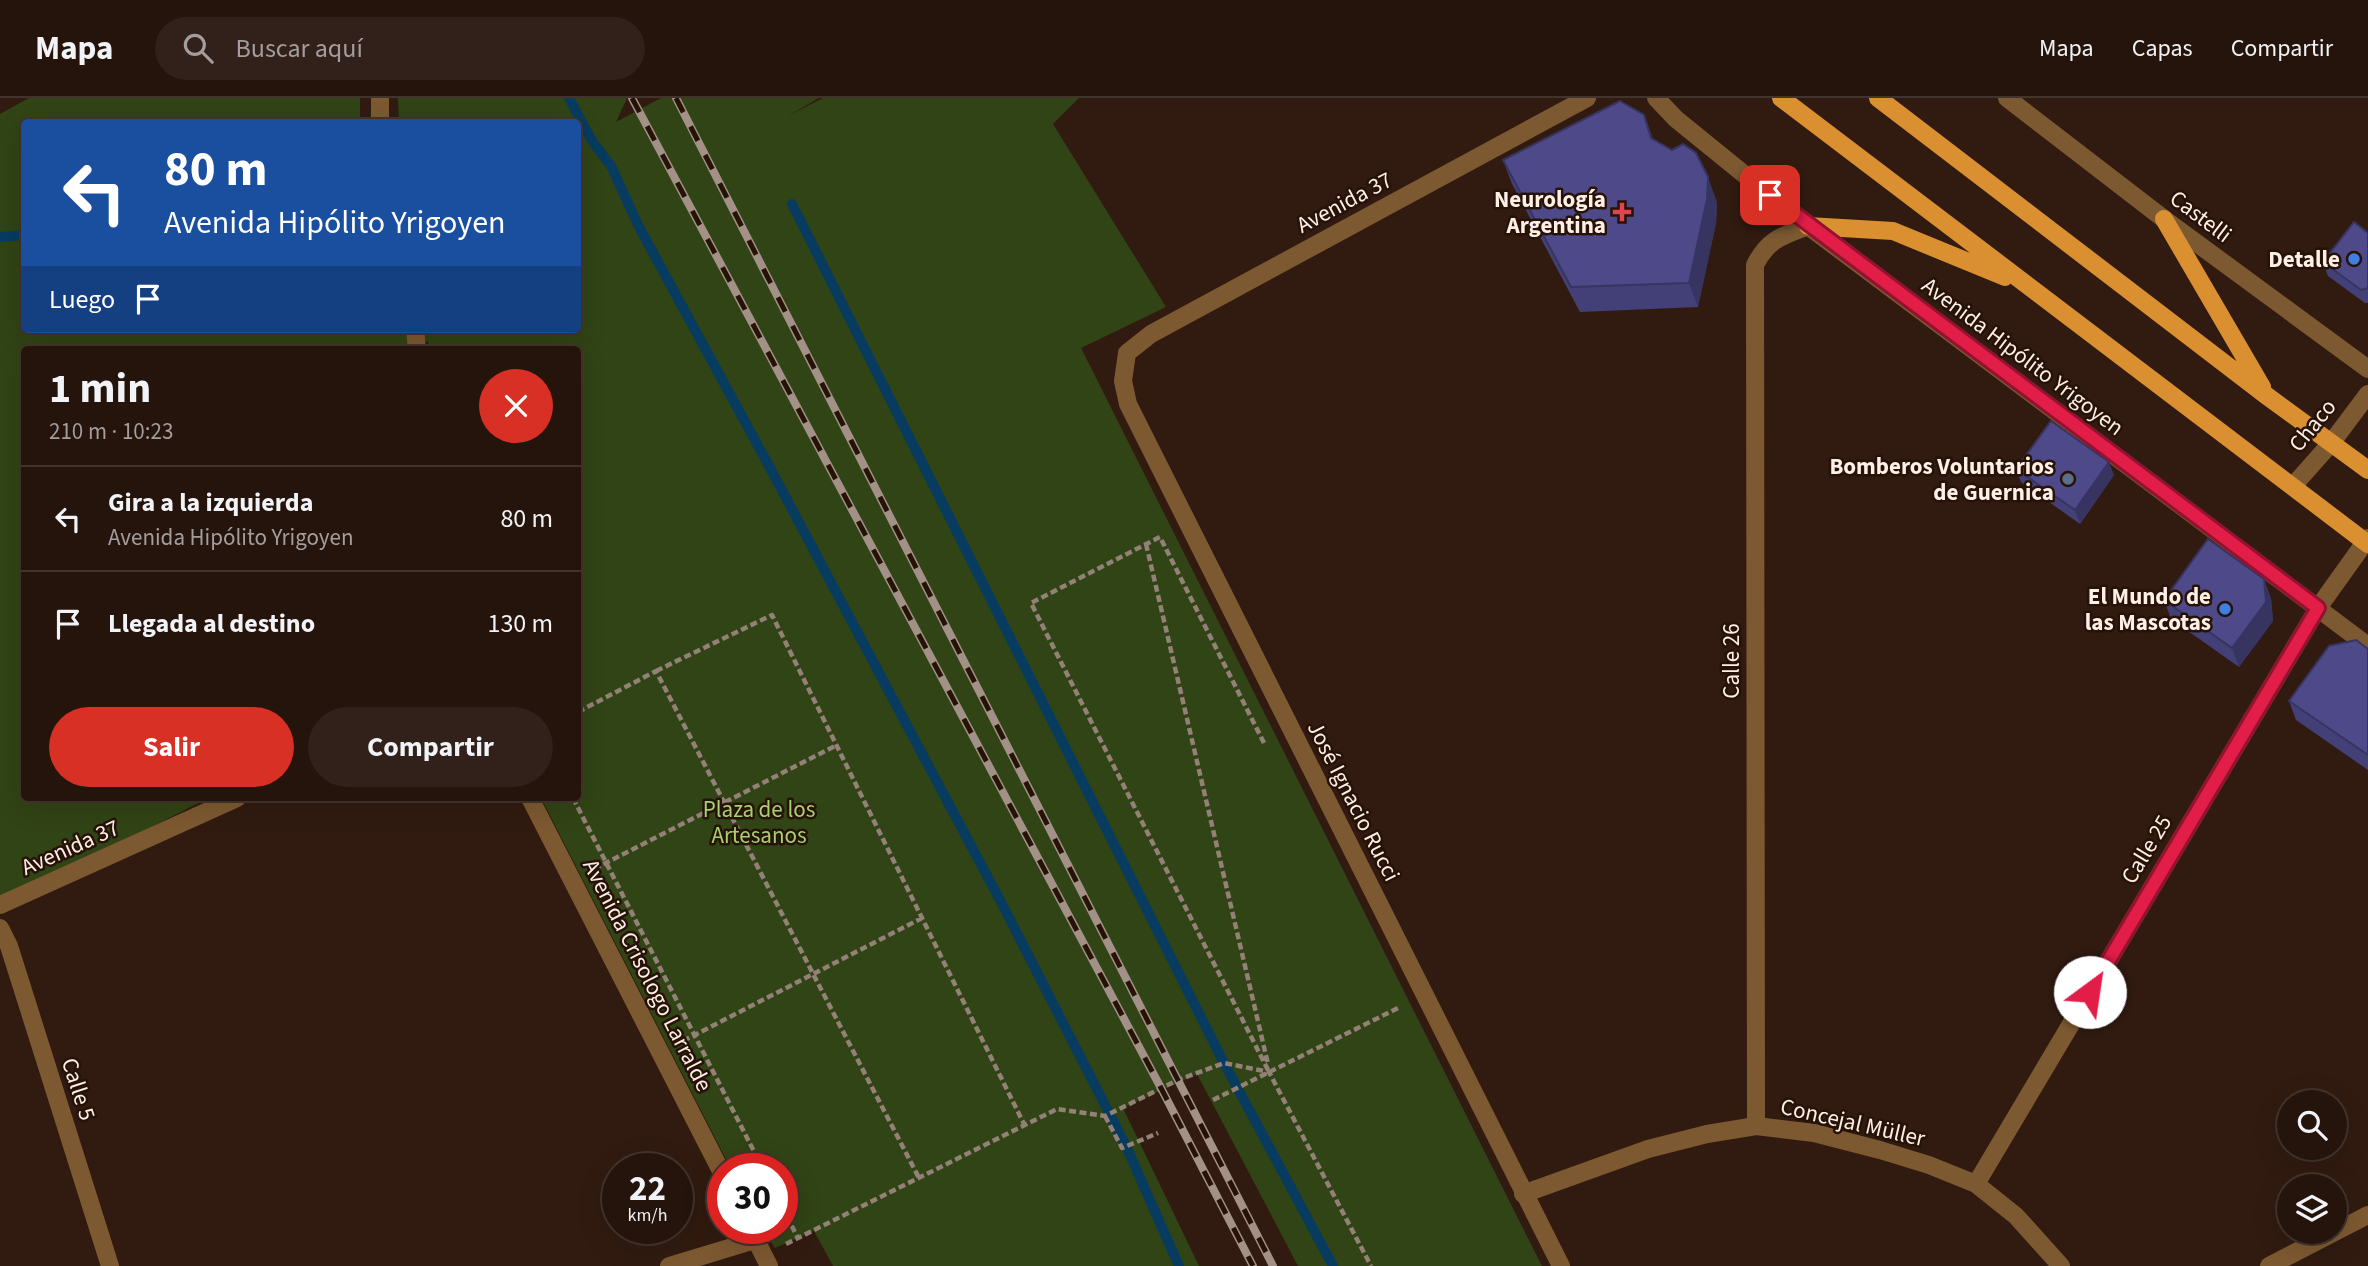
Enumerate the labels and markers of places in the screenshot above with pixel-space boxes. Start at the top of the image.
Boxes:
pin [1740,165,1800,225]
place label: Neurología Argentina [1494,183,1606,242]
marker: Neurología Argentina [1612,202,1632,222]
place label: Detalle [2268,243,2340,276]
marker: Detalle [2346,251,2362,267]
place label: Bomberos Voluntarios de Guernica [1829,450,2054,509]
marker: Bomberos Voluntarios de Guernica [2060,471,2076,487]
place label: El Mundo de las Mascotas [2085,580,2211,639]
marker: El Mundo de las Mascotas [2217,601,2233,617]

